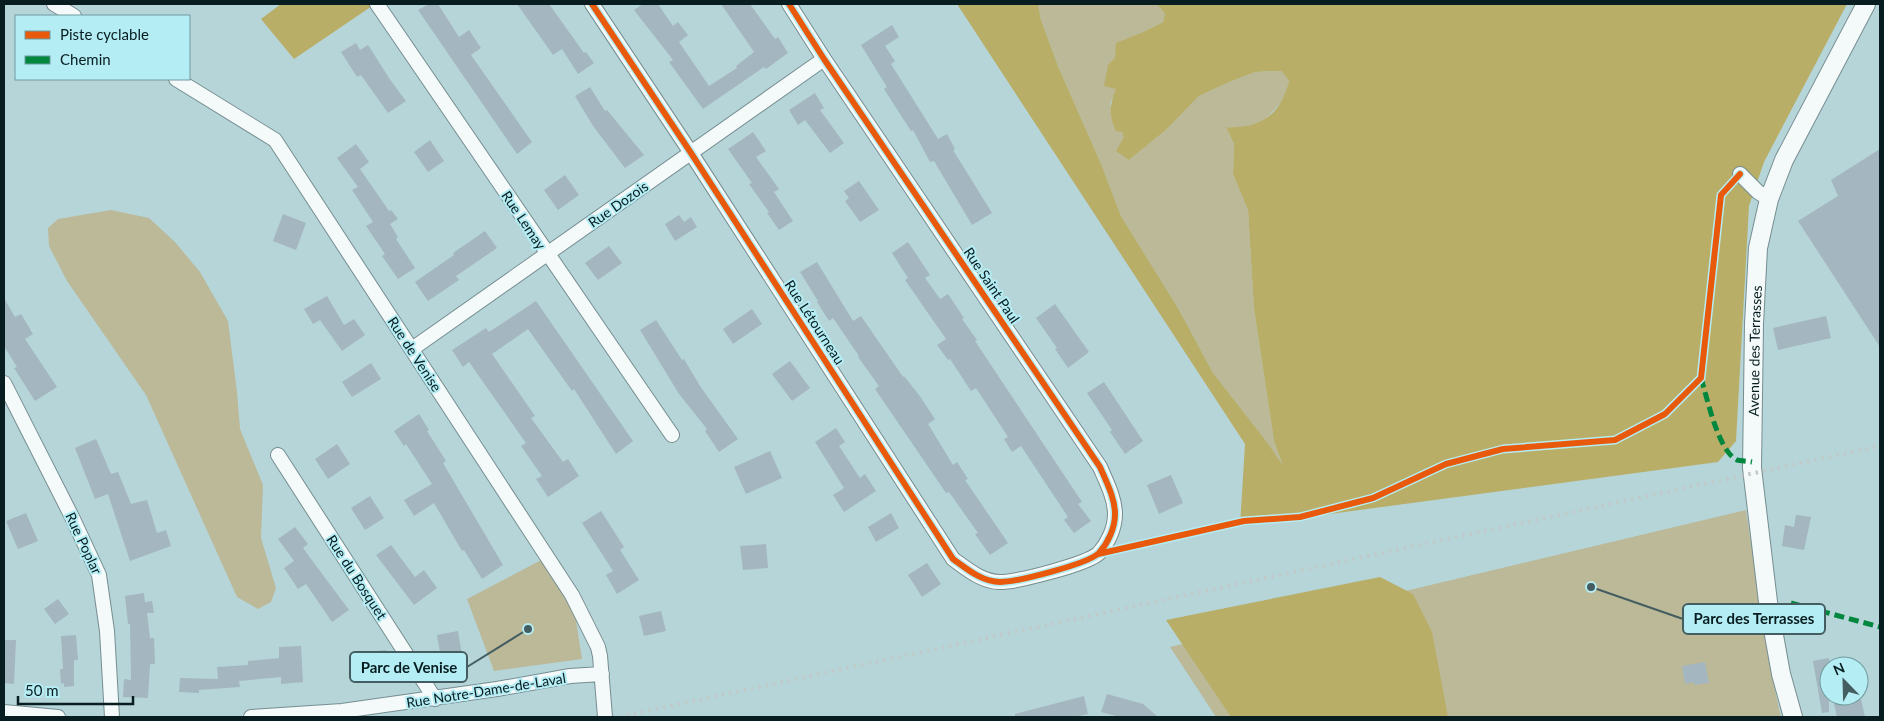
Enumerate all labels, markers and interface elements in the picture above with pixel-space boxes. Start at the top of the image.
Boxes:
legend [15,15,190,80]
text: Piste cyclable [60,25,149,43]
text: Chemin [60,50,111,68]
street label: Rue Dozois [585,177,651,231]
street label: Rue Lemay [498,188,550,253]
street label: Rue Saint Paul [960,244,1024,326]
street label: Rue Létourneau [781,277,849,367]
street label: Avenue des Terrasses [1744,285,1765,416]
street label: Rue de Venise [384,313,446,395]
street label: Rue Poplar [62,509,106,577]
street label: Rue du Bosquet [323,532,391,622]
callout: Parc des Terrasses [1683,604,1825,634]
text: Parc des Terrasses [1694,609,1815,627]
callout: Parc de Venise [350,652,467,682]
north arrow [1819,656,1869,706]
text: Parc de Venise [361,658,457,676]
text: N [1830,659,1847,679]
street label: Rue Notre-Dame-de-Laval [405,669,567,711]
scale bar [18,674,132,706]
text: 50 m [25,681,59,699]

